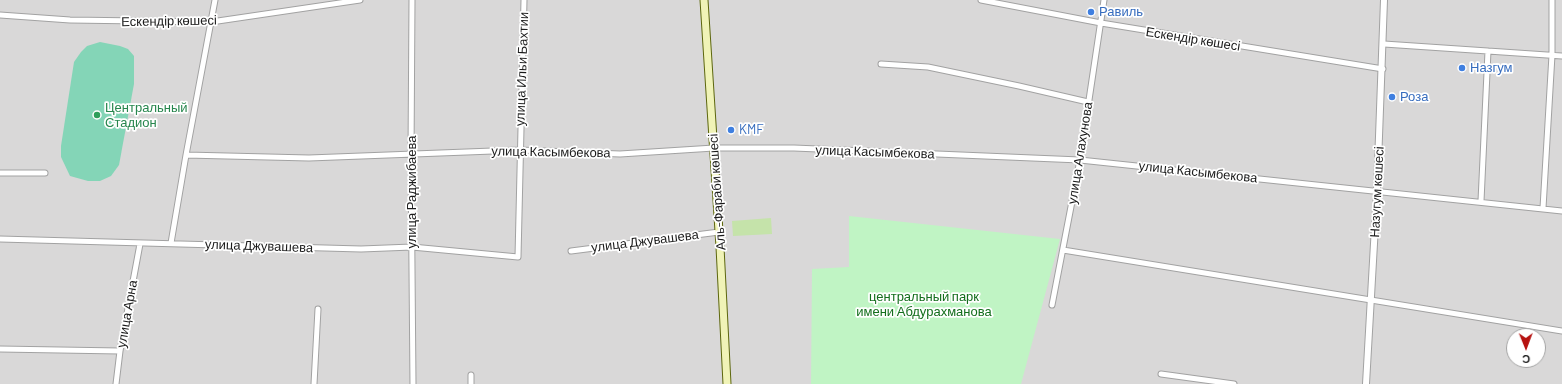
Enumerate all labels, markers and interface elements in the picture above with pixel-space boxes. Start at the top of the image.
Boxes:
place label: Равиль [1099,4,1143,20]
marker: Равиль [1086,7,1096,17]
street label: Ескендір көшесі [121,12,217,30]
street label: улица Ильи Бахтии [512,12,532,126]
street label: Ескендір көшесі [1145,24,1241,54]
place label: Назгум [1470,60,1512,76]
marker: Назгум [1457,63,1467,73]
place label: Роза [1400,89,1428,105]
marker: Роза [1387,92,1397,102]
place label: Центральный Стадион [105,100,188,131]
street label: улица Алахунова [1064,101,1096,205]
marker: Центральный Стадион [92,110,102,120]
place label: KMF [739,122,764,138]
marker: KMF [726,125,736,135]
street label: Аль-Фараби көшесі [705,133,729,251]
street label: улица Раджибаева [404,136,420,248]
street label: улица Касымбекова [815,142,935,162]
street label: улица Касымбекова [491,143,611,161]
street label: Назугум көшесі [1367,146,1387,238]
street label: улица Касымбекова [1138,158,1258,186]
street label: улица Джувашева [590,227,700,255]
street label: улица Джувашева [205,236,313,256]
street label: улица Арна [113,279,141,349]
park label: центральный парк имени Абдурахманова [856,289,992,320]
north arrow [1506,328,1546,368]
text: С [1522,353,1530,366]

